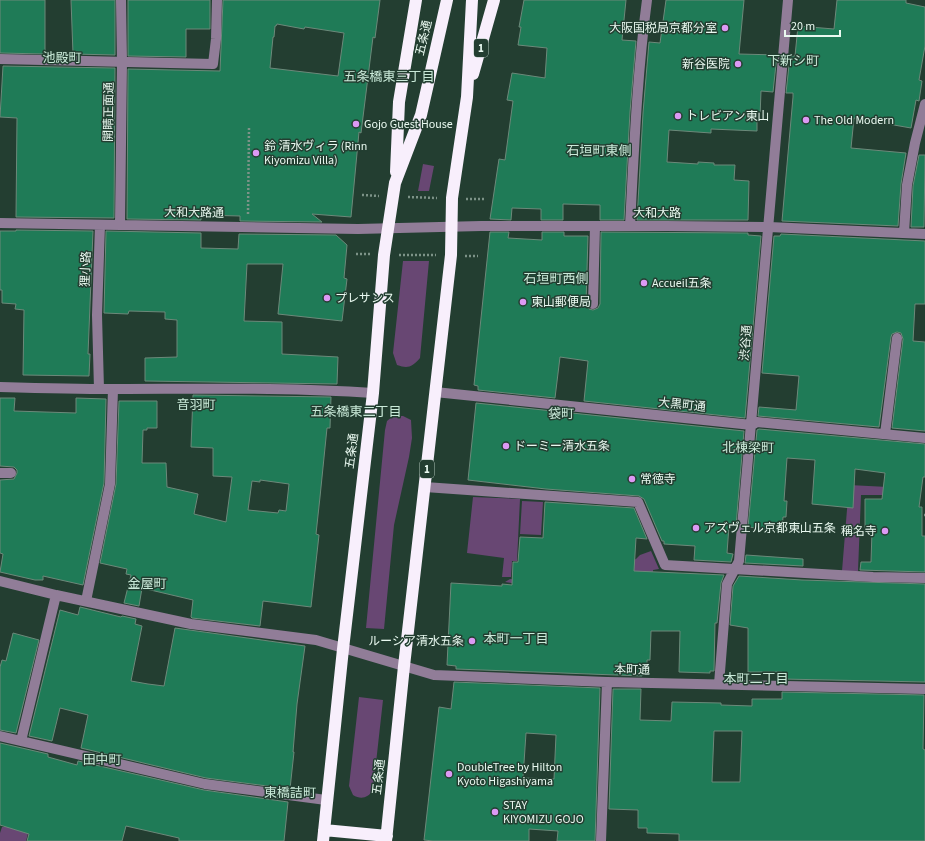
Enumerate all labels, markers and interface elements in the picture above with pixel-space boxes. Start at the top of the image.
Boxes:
scale bar [785,12,840,38]
text: 20 m [791,18,815,35]
street label: 五条通 [412,19,436,57]
place label: 大阪国税局京都分室 [609,20,717,37]
marker: 大阪国税局京都分室 [720,23,730,33]
road number: 1 [474,39,488,57]
district label: 池殿町 [42,49,82,67]
district label: 下新シ町 [767,52,819,70]
place label: 新谷医院 [682,56,730,73]
marker: 新谷医院 [733,59,743,69]
district label: 五条橋東三丁目 [343,68,435,86]
street label: 開睛正面通 [100,82,118,142]
place label: トレビアン東山 [686,108,770,125]
marker: トレビアン東山 [673,111,683,121]
place label: The Old Modern [814,112,894,129]
marker: The Old Modern [801,115,811,125]
place label: Gojo Guest House [364,116,453,133]
marker: Gojo Guest House [351,119,361,129]
place label: 鈴 清水ヴィラ (Rinn Kiyomizu Villa) [264,138,367,169]
district label: 石垣町東側 [566,142,632,160]
marker: 鈴 清水ヴィラ (Rinn Kiyomizu Villa) [251,148,261,158]
street label: 大和大路通 [164,204,224,222]
street label: 大和大路 [633,205,681,222]
street label: 狸小路 [77,251,95,287]
district label: 石垣町西側 [523,270,589,288]
place label: Accueil五条 [652,275,712,292]
marker: Accueil五条 [639,278,649,288]
place label: プレサンス [335,290,395,307]
marker: プレサンス [322,293,332,303]
place label: 東山郵便局 [531,294,591,311]
marker: 東山郵便局 [518,297,528,307]
street label: 渋谷通 [736,324,756,362]
street label: 大黒町通 [657,394,707,416]
district label: 音羽町 [176,396,216,414]
district label: 五条橋東二丁目 [310,403,402,421]
district label: 袋町 [548,405,574,423]
street label: 五条通 [341,432,363,470]
place label: ドーミー清水五条 [514,438,610,455]
district label: 北棟梁町 [722,439,774,457]
marker: ドーミー清水五条 [501,441,511,451]
road number: 1 [420,460,434,478]
place label: 常徳寺 [640,471,676,488]
marker: 常徳寺 [627,474,637,484]
place label: アズヴェル京都東山五条 [704,520,836,537]
marker: アズヴェル京都東山五条 [691,523,701,533]
place label: 稱名寺 [841,523,877,540]
marker: 稱名寺 [880,526,890,536]
district label: 金屋町 [127,575,167,593]
district label: 本町一丁目 [483,630,549,648]
place label: ルーシア清水五条 [368,633,464,650]
marker: ルーシア清水五条 [467,636,477,646]
street label: 本町通 [614,661,650,679]
district label: 本町二丁目 [723,670,789,688]
district label: 田中町 [82,751,122,769]
street label: 五条通 [369,758,389,796]
place label: DoubleTree by Hilton Kyoto Higashiyama [457,759,562,790]
marker: DoubleTree by Hilton Kyoto Higashiyama [444,769,454,779]
district label: 東橋詰町 [264,784,316,802]
place label: STAY KIYOMIZU GOJO [503,797,584,828]
marker: STAY KIYOMIZU GOJO [490,807,500,817]

